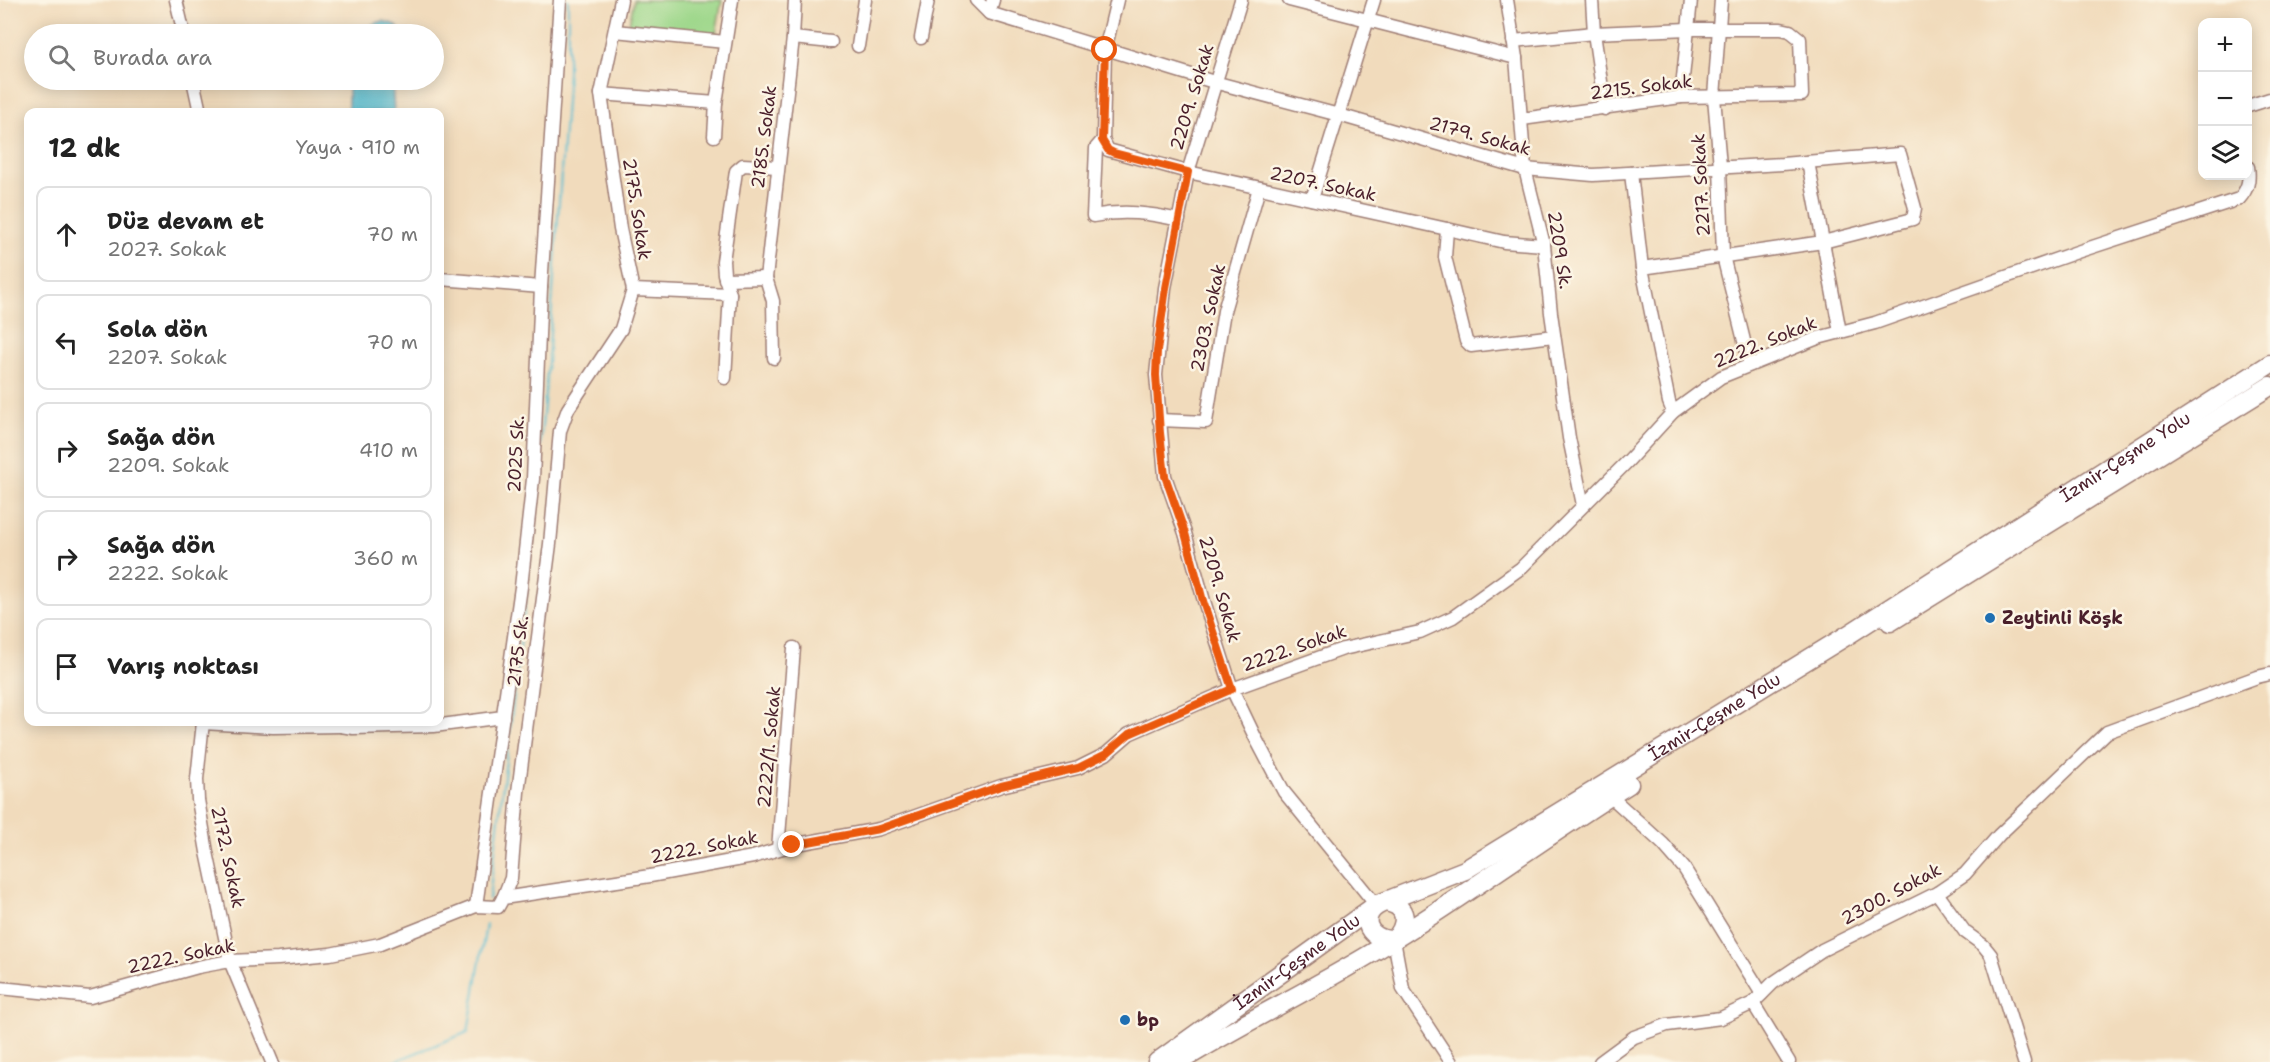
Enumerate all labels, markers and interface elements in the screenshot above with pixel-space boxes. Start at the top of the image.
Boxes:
map controls [2198,18,2252,180]
button: + [2198,18,2252,72]
search box [24,24,444,90]
route start [1091,36,1117,62]
icon: search [45,41,78,74]
street label: 2209. Sokak [1164,41,1220,153]
text: Burada ara [93,43,212,72]
street label: 2215. Sokak [1588,69,1694,105]
button: − [2198,72,2252,126]
street label: 2185. Sokak [746,84,782,190]
street label: 2179. Sokak [1426,111,1534,161]
button: layers [2198,126,2252,180]
text: 12 dk [48,130,121,165]
street label: 2217. Sokak [1686,133,1716,237]
text: Yaya · 910 m [296,134,420,160]
street label: 2175. Sokak [617,156,657,262]
street label: 2207. Sokak [1267,161,1379,207]
text: Düz devam et [107,207,264,236]
street label: 2209 Sk. [1542,209,1578,291]
icon: ahead [50,218,83,251]
text: 70 m [366,221,418,247]
text: 2027. Sokak [107,236,227,262]
street label: 2303. Sokak [1185,262,1231,374]
street label: 2222. Sokak [1710,310,1820,374]
text: Sola dön [107,315,208,344]
icon: left [50,326,83,359]
text: 70 m [366,329,418,355]
text: 2207. Sokak [107,344,228,370]
street label: İzmir-Çeşme Yolu [2055,406,2195,508]
street label: 2025 Sk. [502,415,530,493]
text: Sağa dön [107,423,215,452]
icon: right [50,434,83,467]
text: 410 m [359,437,418,463]
text: 2209. Sokak [107,452,230,478]
text: Sağa dön [107,531,215,560]
street label: 2209. Sokak [1193,533,1247,645]
icon: right [50,542,83,575]
text: 360 m [353,545,418,571]
text: 2222. Sokak [107,560,229,586]
place label: Zeytinli Köşk [2002,606,2123,630]
marker: Zeytinli Köşk [1983,611,1997,625]
street label: 2175 Sk. [502,614,534,688]
street label: 2222. Sokak [1238,619,1350,677]
icon: arrive [50,650,83,683]
text: Varış noktası [107,652,259,681]
street label: İzmir-Çeşme Yolu [1644,667,1785,766]
street label: 2222/1. Sokak [752,685,786,809]
street label: 2172. Sokak [205,804,251,910]
street label: 2222. Sokak [648,825,760,869]
route end [778,831,804,857]
street label: 2300. Sokak [1837,858,1945,930]
street label: İzmir-Çeşme Yolu [1228,908,1365,1016]
street label: 2222. Sokak [125,933,237,979]
place label: bp [1137,1008,1159,1032]
marker: bp [1118,1013,1132,1027]

